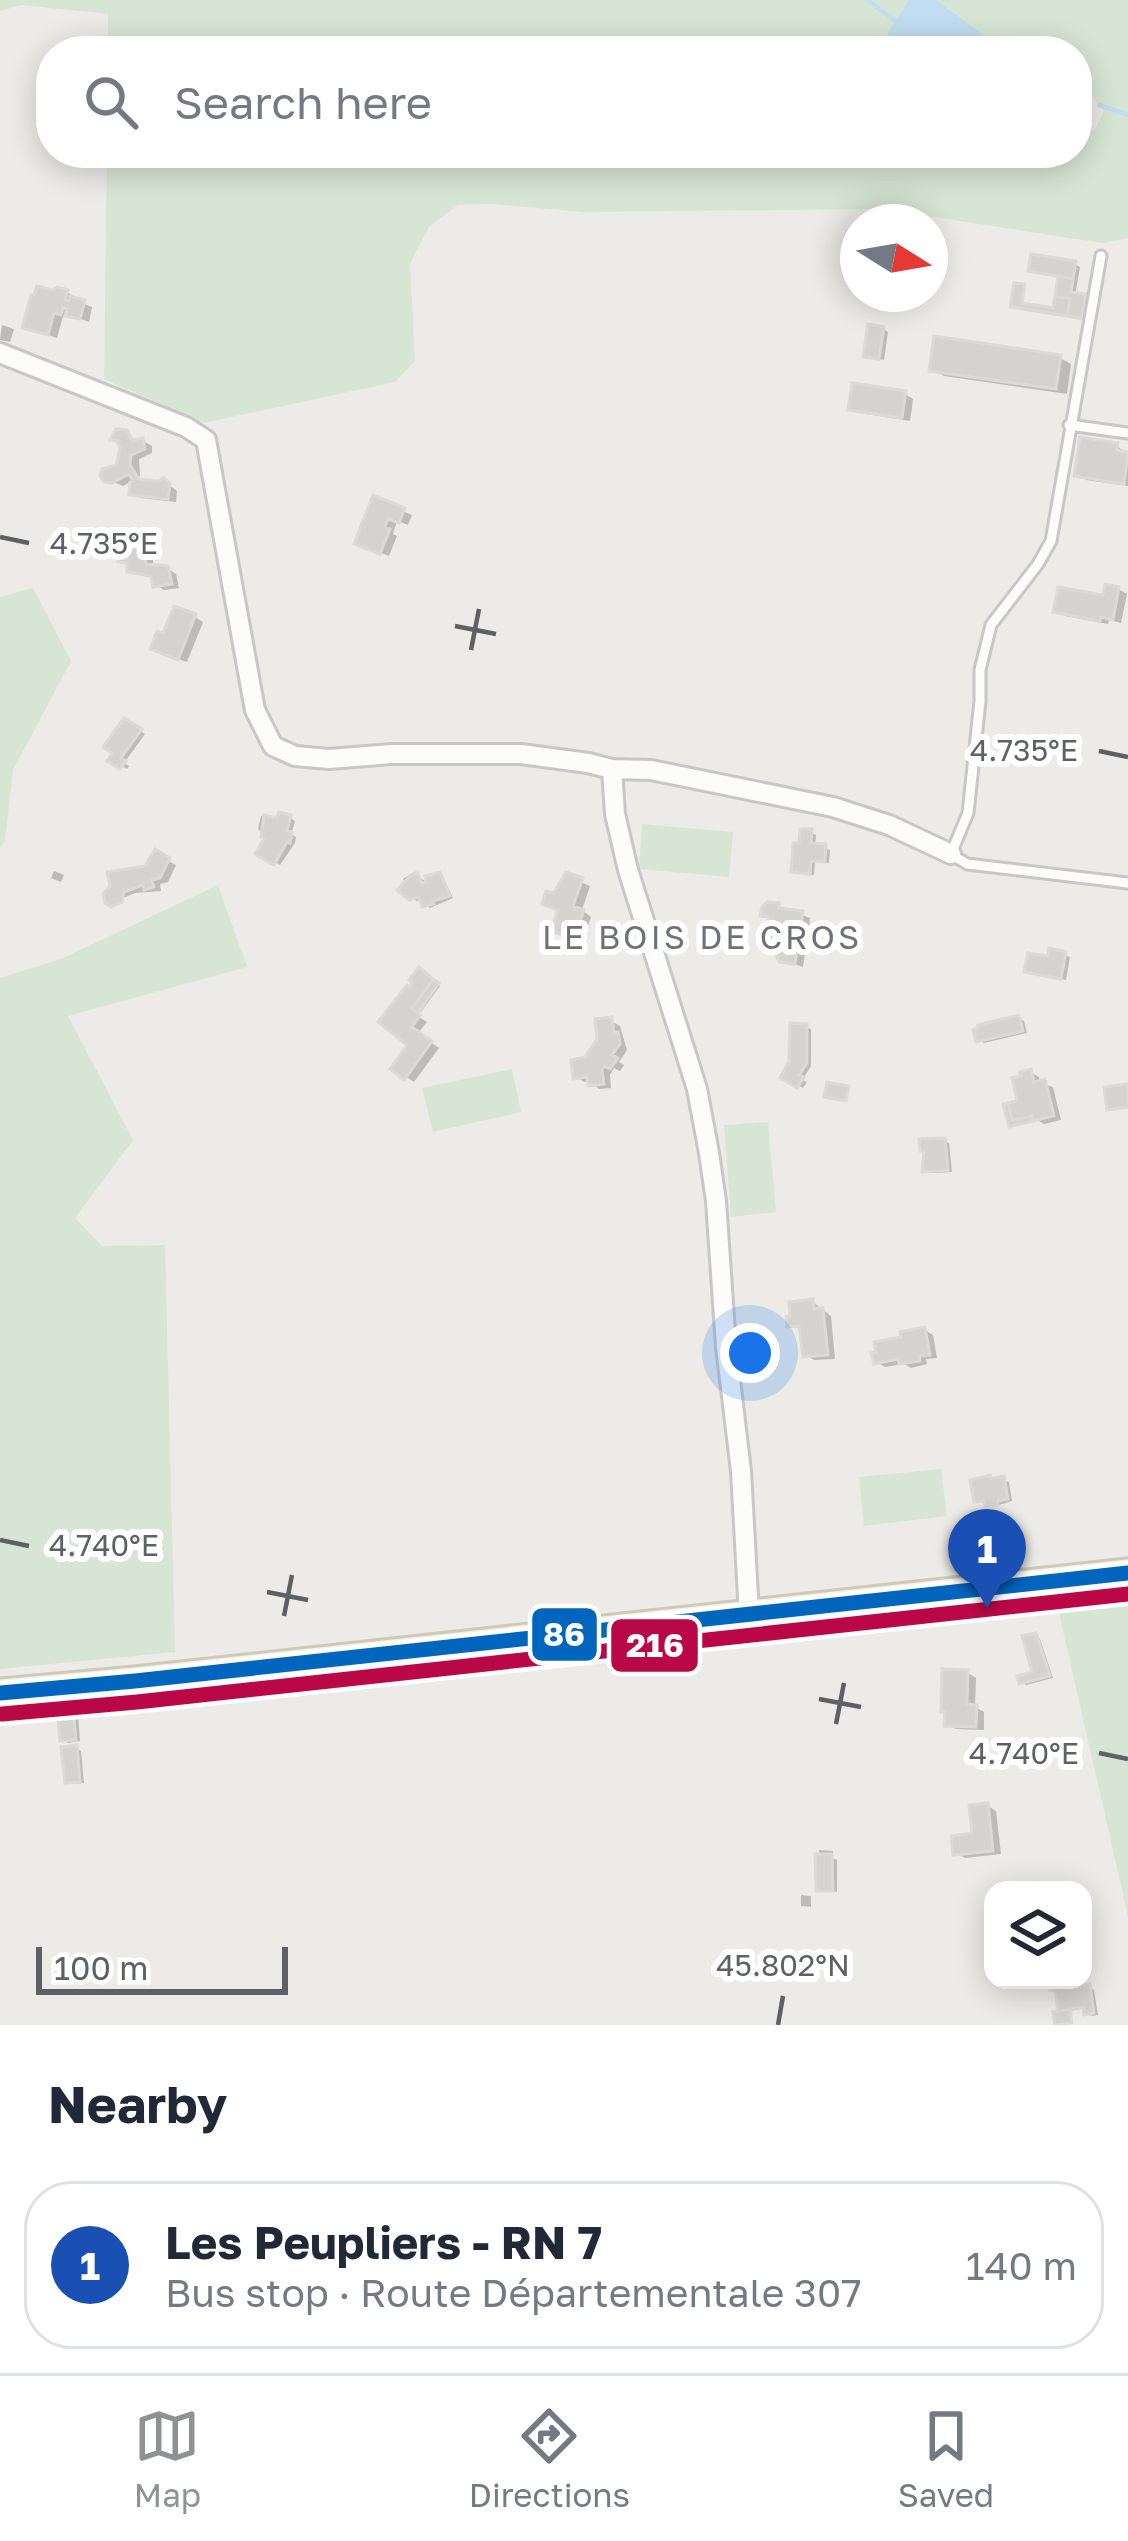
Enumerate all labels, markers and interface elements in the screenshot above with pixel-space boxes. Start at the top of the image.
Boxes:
search box [36,36,1092,168]
icon: search [78,69,144,135]
text: Search here [174,75,432,129]
north arrow [840,204,948,312]
text: 4.735°E [50,525,158,561]
text: 4.735°E [970,732,1078,768]
district label: LE BOIS DE CROS [542,917,862,956]
your location [720,1323,780,1383]
pin: 1 [948,1509,1026,1608]
text: 4.740°E [49,1527,159,1563]
line badge: 86 [530,1606,599,1663]
text: 86 [543,1614,585,1653]
line badge: 216 [609,1617,700,1674]
text: 216 [626,1625,684,1664]
text: 4.740°E [969,1735,1079,1771]
map controls [984,1881,1092,1989]
button: layers [984,1881,1092,1989]
scale bar [36,1941,288,1994]
text: 45.802°N [716,1947,850,1983]
text: 100 m [54,1948,148,1987]
text: Nearby [48,2073,227,2134]
text: Les Peupliers - RN 7 [165,2215,602,2269]
text: 1 [80,2242,100,2289]
text: 140 m [966,2242,1077,2289]
text: Bus stop · Route Départementale 307 [165,2269,862,2316]
tab: Map [134,2403,201,2514]
tab: Directions [469,2403,630,2514]
tab: Saved [898,2403,994,2514]

